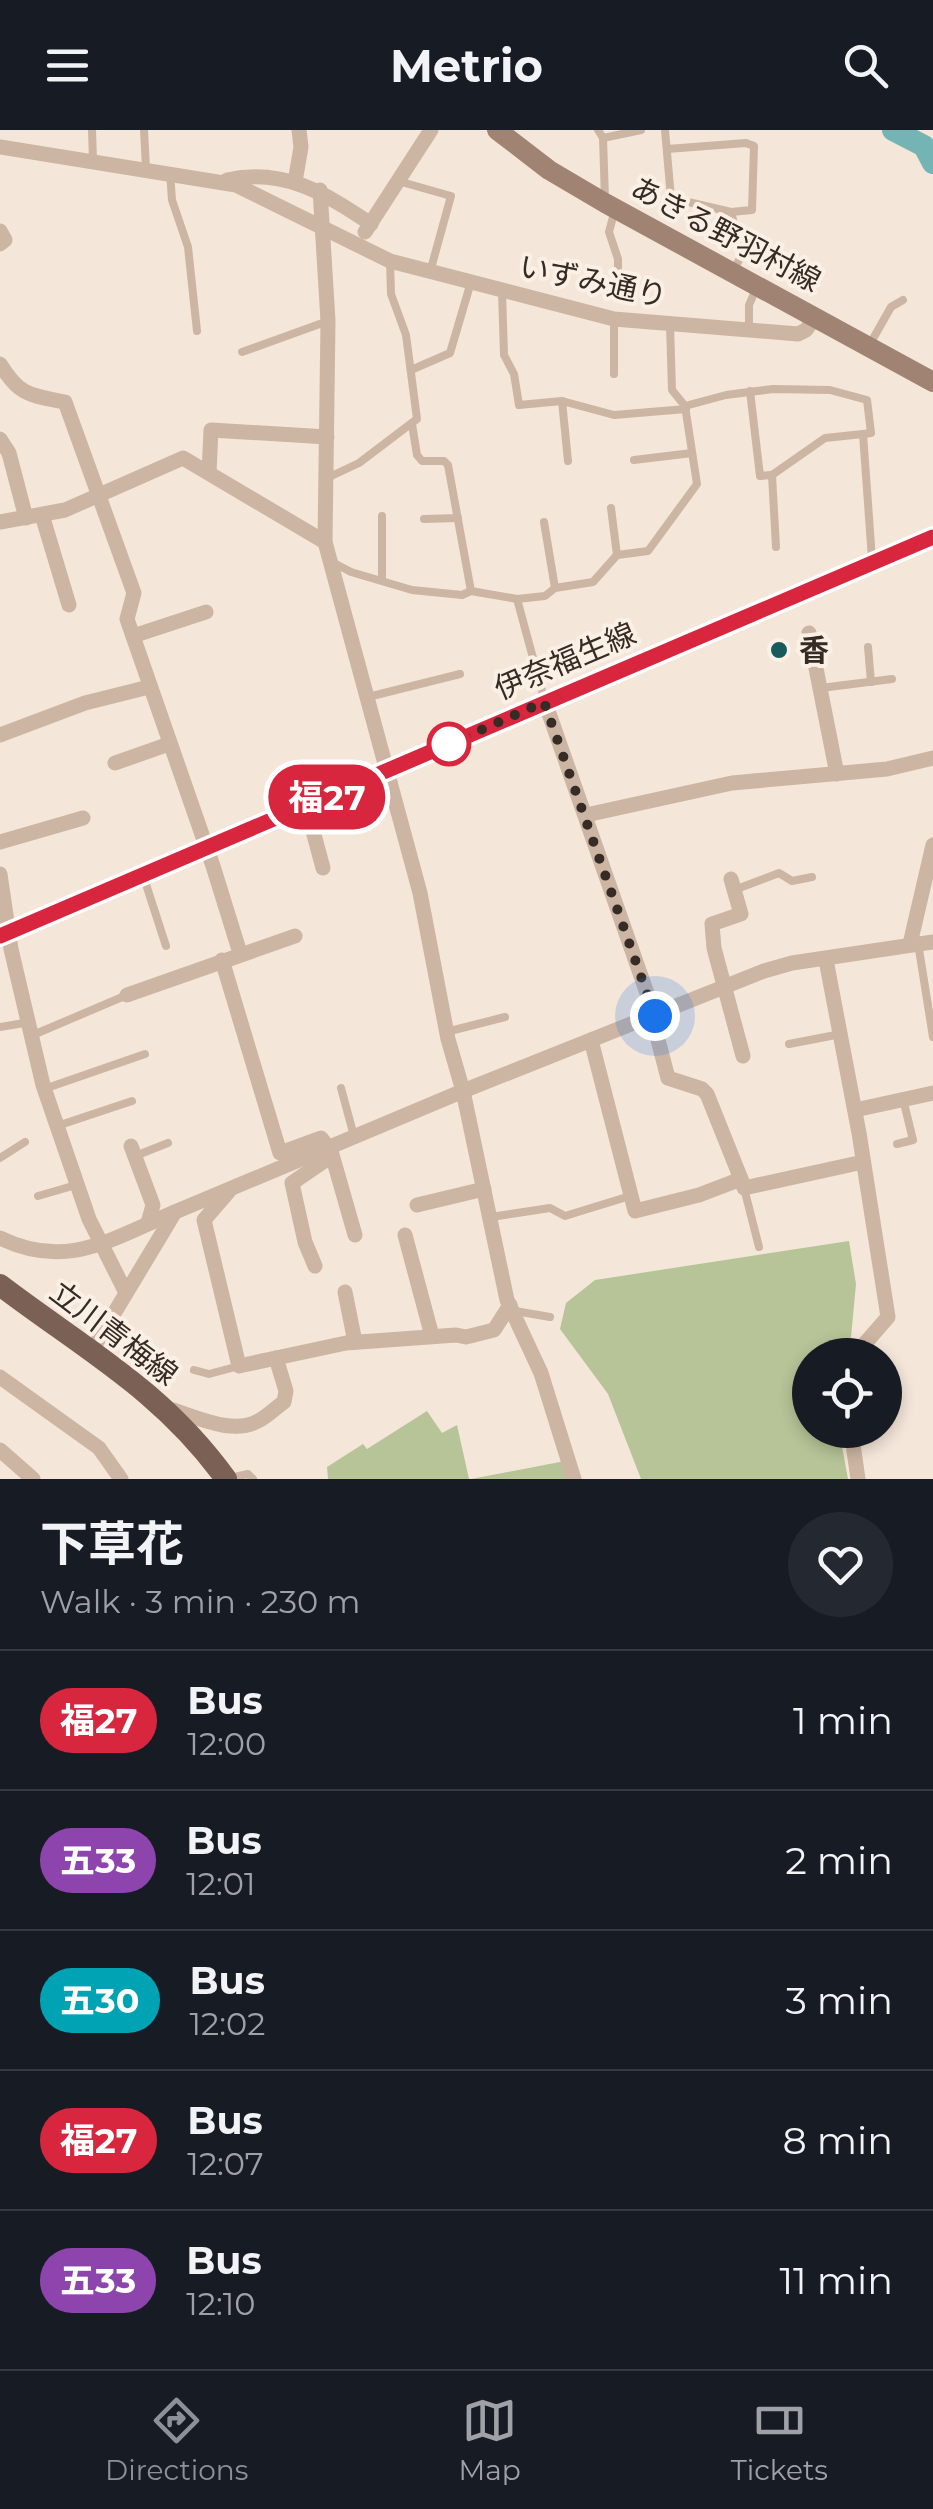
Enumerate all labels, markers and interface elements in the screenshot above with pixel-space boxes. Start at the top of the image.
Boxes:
icon: menu [40,38,95,93]
text: Metrio [390,38,543,93]
icon: search [838,38,893,93]
street label: あきる野羽村線 [625,169,827,299]
street label: いずみ通り [516,247,670,315]
street label: 伊奈福生線 [489,615,641,707]
place label: 香 [799,632,829,669]
marker: 香 [768,639,790,661]
unlabelled marker [428,723,470,765]
line badge: 福27 [270,764,384,830]
text: 福27 [288,776,366,819]
your location [630,991,680,1041]
street label: 立川青梅線 [43,1273,185,1393]
map controls [792,1338,902,1448]
button: locate [792,1338,902,1448]
button: heart [788,1512,893,1617]
text: 下草花 [40,1515,184,1573]
text: Walk · 3 min · 230 m [40,1582,360,1621]
text: Bus [187,1677,263,1724]
text: 1 min [793,1697,893,1744]
text: 福27 [60,1699,137,1742]
text: 12:00 [187,1724,266,1763]
text: Bus [186,1817,262,1864]
text: 2 min [785,1837,893,1884]
text: 五33 [60,1839,136,1882]
text: 12:01 [186,1864,256,1903]
text: Bus [190,1957,265,2004]
text: 3 min [785,1977,893,2024]
text: 五30 [60,1979,140,2022]
text: 12:02 [190,2004,265,2043]
text: Bus [187,2097,263,2144]
text: 8 min [783,2117,893,2164]
text: 福27 [60,2119,137,2162]
text: 12:07 [187,2144,264,2183]
text: Bus [186,2237,262,2284]
text: 11 min [779,2257,893,2304]
text: 五33 [60,2259,136,2302]
text: 12:10 [186,2284,256,2323]
tab: Directions [105,2393,248,2487]
tab: Map [458,2393,521,2487]
tab: Tickets [731,2393,828,2487]

